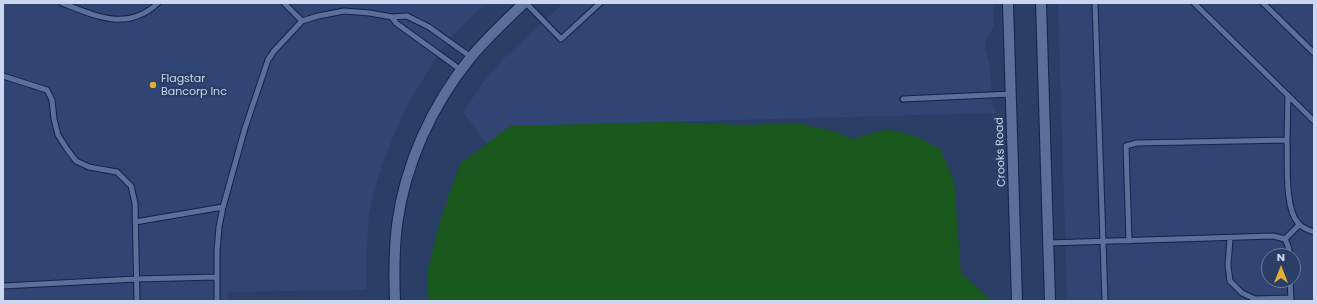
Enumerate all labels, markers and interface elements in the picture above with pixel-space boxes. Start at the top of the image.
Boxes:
place label: Flagstar Bancorp Inc [161,72,227,98]
marker: Flagstar Bancorp Inc [148,80,158,90]
street label: Crooks Road [993,117,1009,187]
north arrow [1261,248,1301,288]
text: N [1277,249,1285,265]

